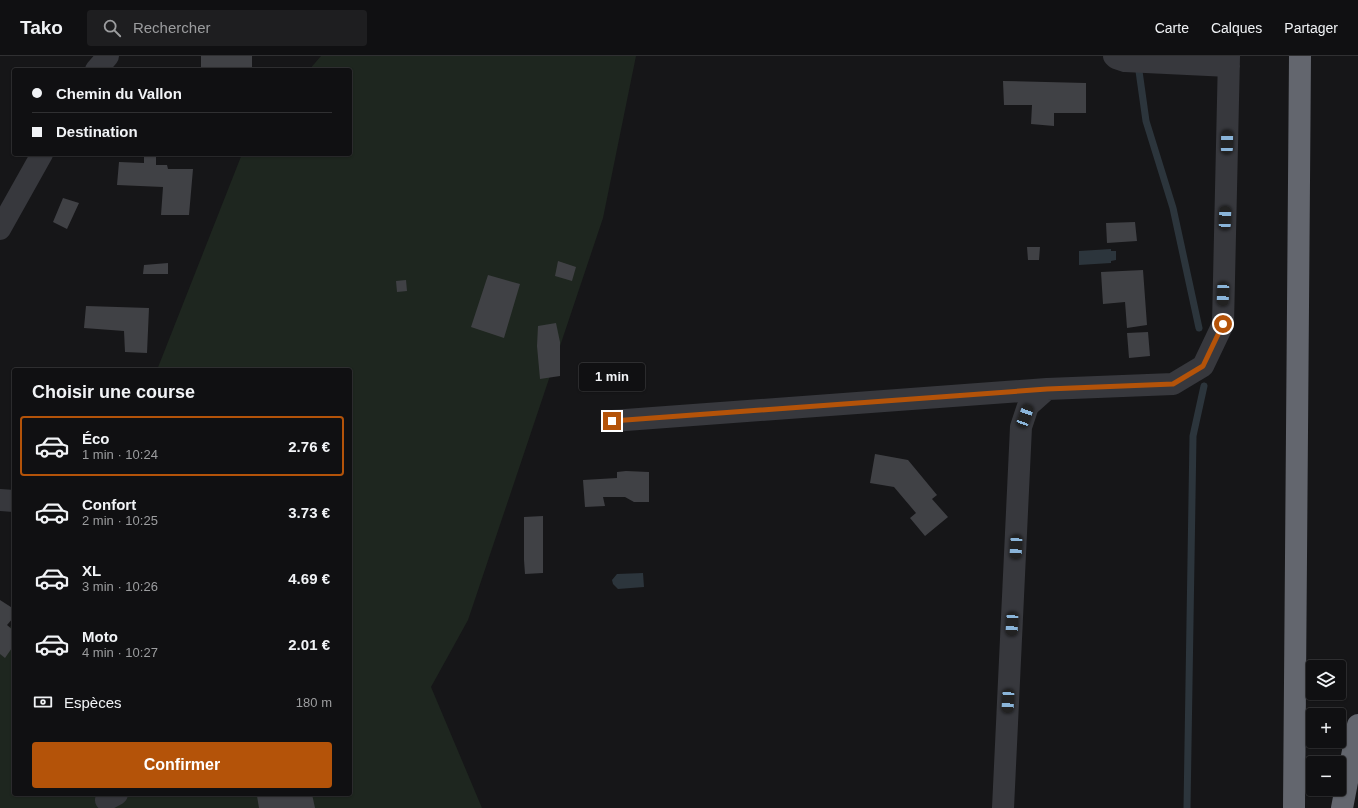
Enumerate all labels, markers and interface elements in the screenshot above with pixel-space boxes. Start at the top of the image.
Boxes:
search box [87,10,367,46]
text: Tako [20,17,63,38]
icon: search [101,17,123,39]
text: Rechercher [133,19,210,36]
text: Carte [1155,20,1189,36]
text: Calques [1211,20,1262,36]
text: Partager [1284,20,1338,36]
text: Chemin du Vallon [56,85,182,102]
text: Destination [56,123,138,140]
car [1221,130,1233,154]
car [1219,206,1231,230]
car [1217,282,1229,306]
route start [1214,315,1232,333]
callout: 1 min [579,363,645,391]
text: 1 min [595,369,629,384]
text: Choisir une course [32,382,195,402]
car [1015,403,1035,429]
route end [603,412,621,430]
icon: car [34,428,70,464]
text: Éco [82,430,110,447]
text: 2.76 € [288,438,330,455]
text: 1 min · 10:24 [82,447,158,462]
icon: car [34,494,70,530]
text: Confort [82,496,136,513]
text: 3.73 € [288,504,330,521]
text: 2 min · 10:25 [82,513,158,528]
car [1009,535,1023,559]
icon: car [34,560,70,596]
text: XL [82,562,101,579]
text: 4.69 € [288,570,330,587]
text: 3 min · 10:26 [82,579,158,594]
car [1005,612,1019,636]
icon: car [34,626,70,662]
text: Moto [82,628,118,645]
text: 2.01 € [288,636,330,653]
text: 4 min · 10:27 [82,645,158,660]
map controls [1306,660,1346,796]
button: layers [1306,660,1346,700]
car [1001,689,1015,713]
icon: cash [32,691,54,713]
text: Espèces [64,694,122,711]
text: 180 m [296,695,332,710]
button: + [1306,708,1346,748]
button: Confirmer [32,742,332,788]
button: − [1306,756,1346,796]

